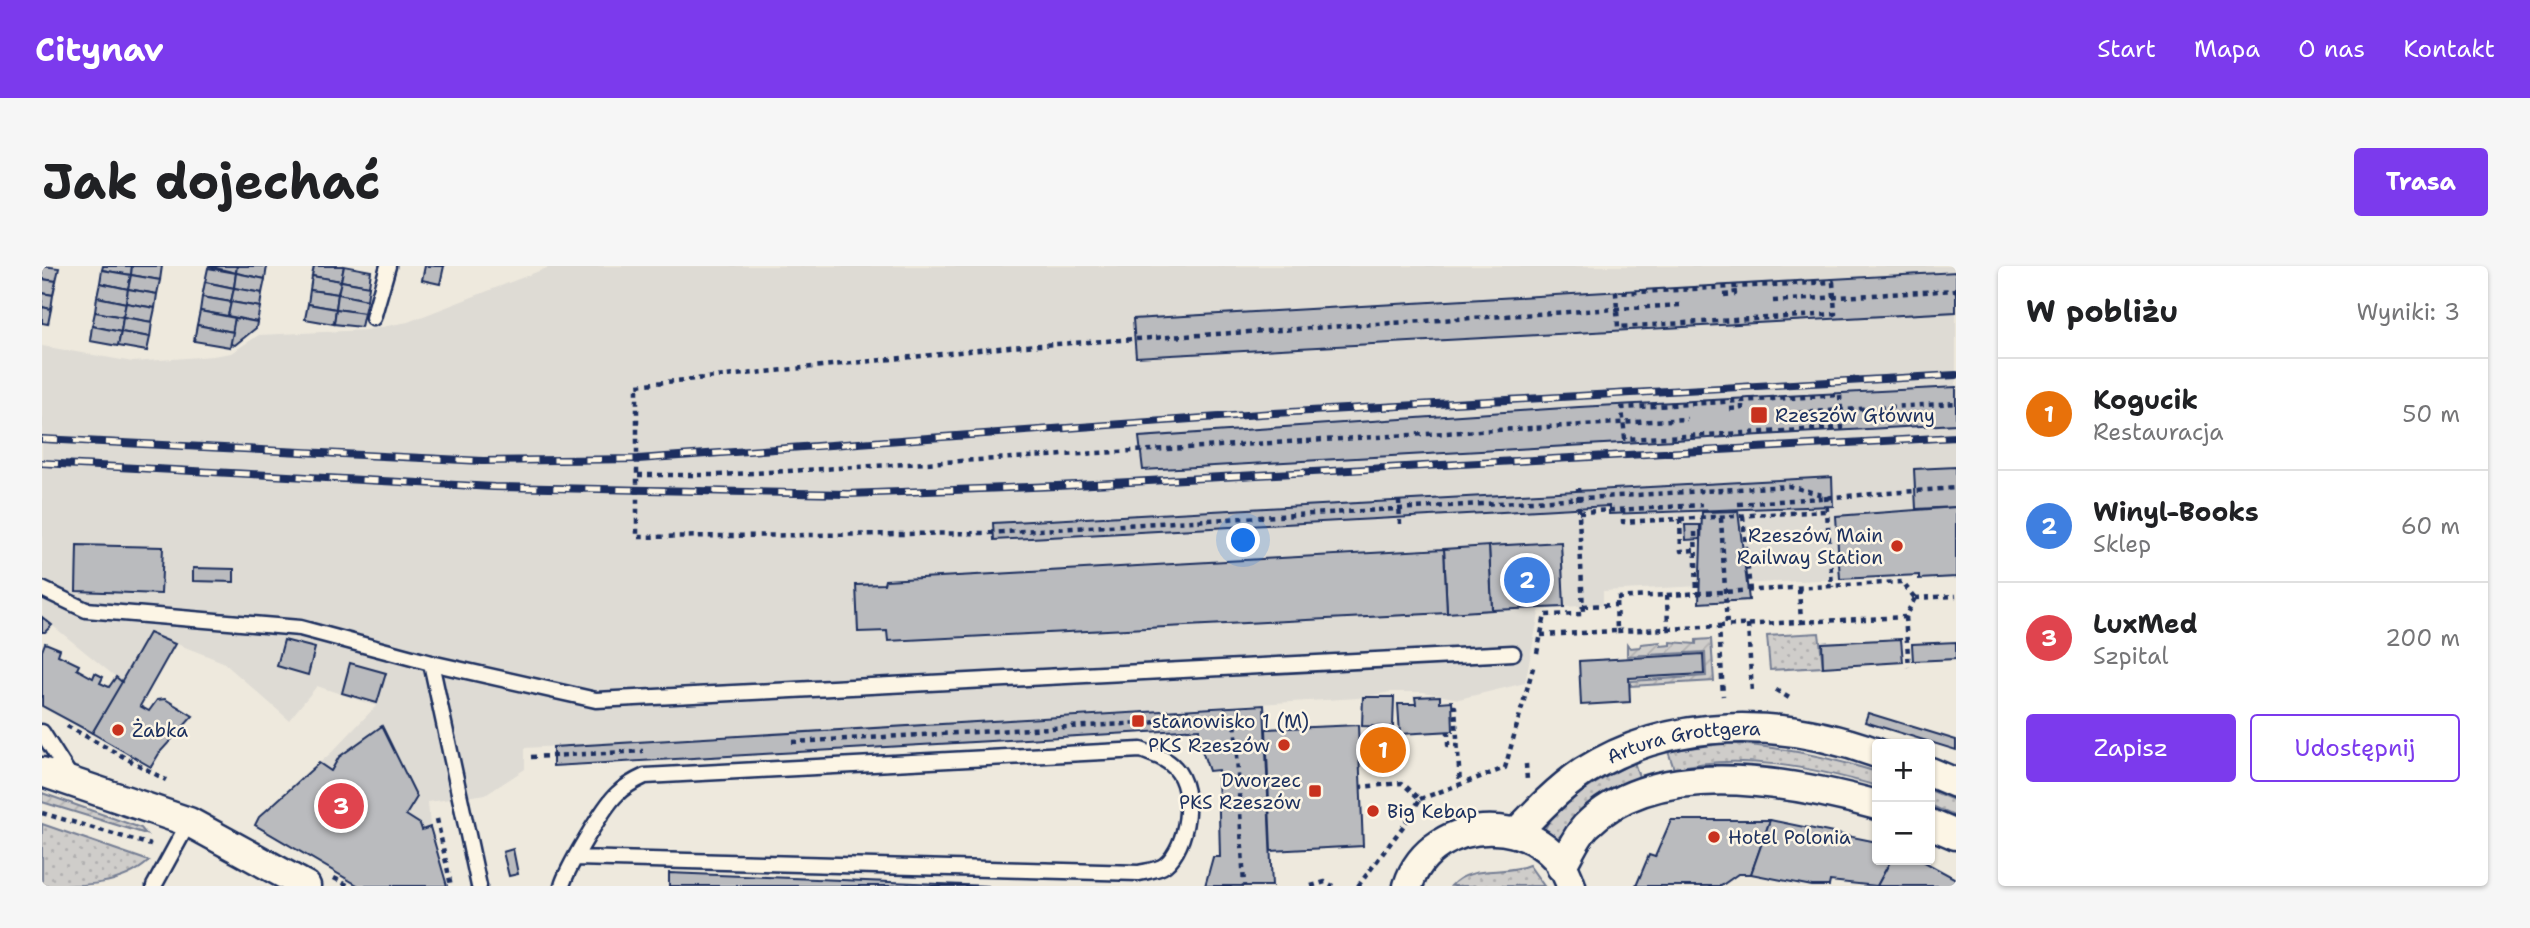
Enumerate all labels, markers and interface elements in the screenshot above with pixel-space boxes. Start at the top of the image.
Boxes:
text: Citynav [35,27,164,72]
text: Start [2097,33,2156,65]
text: Mapa [2194,33,2260,65]
text: O nas [2298,33,2365,65]
text: Kontakt [2403,33,2495,65]
button: Trasa [2354,148,2488,216]
text: Jak dojechać [42,149,381,215]
text: W pobliżu [2026,291,2178,332]
text: Wyniki: 3 [2356,297,2460,327]
text: Kogucik [2093,382,2198,417]
text: 1 [2044,399,2054,429]
text: 50 m [2402,399,2460,429]
place label: Rzeszów Główny [1775,403,1935,428]
marker: Rzeszów Główny [1749,405,1769,425]
text: Restauracja [2093,417,2224,447]
text: Winyl-Books [2093,494,2259,529]
text: 2 [2041,511,2057,541]
text: 60 m [2401,511,2460,541]
your location [1226,523,1260,557]
place label: Rzeszów Main Railway Station [1737,523,1883,570]
text: Sklep [2093,529,2151,559]
marker: Rzeszów Main Railway Station [1889,538,1905,554]
pin: 2 [1504,554,1550,606]
text: LuxMed [2093,606,2198,641]
text: 3 [2041,623,2057,653]
text: 200 m [2385,623,2460,653]
text: Szpital [2093,641,2168,671]
place label: stanowisko 1 (M) [1152,709,1309,734]
marker: stanowisko 1 (M) [1130,713,1146,729]
button: Zapisz [2026,714,2236,782]
button: Udostępnij [2250,714,2460,782]
street label: Artura Grottgera [1603,716,1761,770]
place label: Żabka [132,718,188,743]
marker: Żabka [110,722,126,738]
pin: 1 [1360,724,1406,776]
place label: PKS Rzeszów [1148,733,1270,758]
marker: PKS Rzeszów [1276,737,1292,753]
map controls [1872,739,1935,865]
button: + [1872,739,1935,802]
place label: Dworzec PKS Rzeszów [1179,768,1301,815]
pin: 3 [318,780,364,832]
marker: Dworzec PKS Rzeszów [1307,783,1323,799]
place label: Big Kebap [1387,799,1477,824]
button: − [1872,802,1935,865]
marker: Big Kebap [1365,803,1381,819]
place label: Hotel Polonia [1728,825,1851,850]
marker: Hotel Polonia [1706,829,1722,845]

